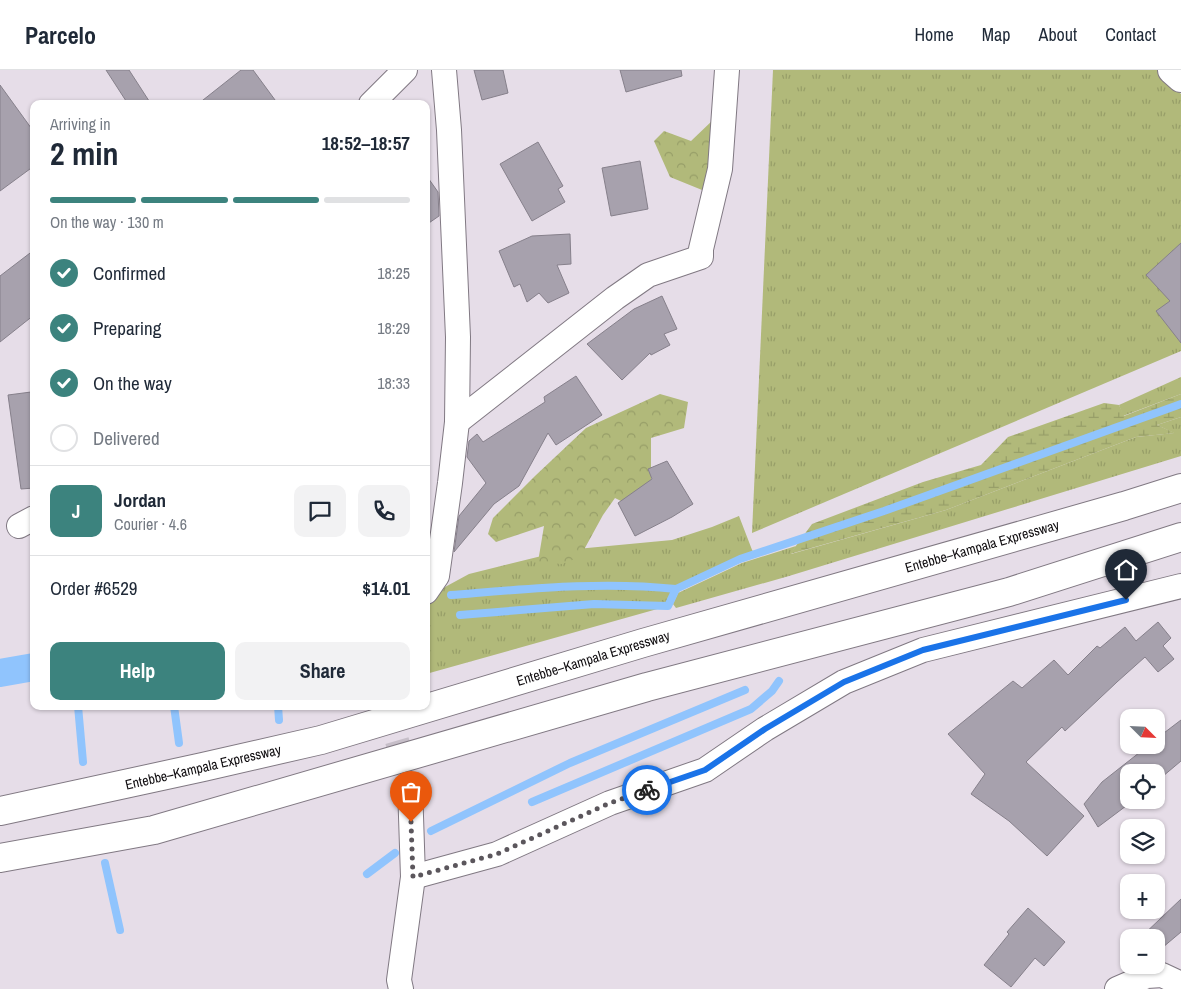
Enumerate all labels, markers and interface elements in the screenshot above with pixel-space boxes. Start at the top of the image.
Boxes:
text: Parcelo [25,19,96,51]
text: Home [914,22,954,47]
text: Map [982,22,1011,47]
text: About [1039,22,1077,47]
text: Contact [1105,22,1156,47]
text: Arriving in [50,113,111,135]
text: 18:52–18:57 [322,130,410,156]
text: 2 min [50,132,119,175]
text: On the way · 130 m [50,211,164,233]
icon: check [50,259,78,287]
text: Confirmed [93,260,166,286]
text: 18:25 [377,262,410,284]
icon: check [50,314,78,342]
text: Preparing [93,315,161,341]
text: 18:29 [377,317,410,339]
icon: check [50,369,78,397]
text: On the way [93,370,172,396]
text: 18:33 [377,372,410,394]
text: Delivered [93,425,160,451]
button: chat [294,485,346,537]
button: phone [358,485,410,537]
text: Jordan [114,487,166,513]
text: J [72,498,80,524]
text: Courier · 4.6 [114,513,187,535]
street label: Entebbe–Kampala Expressway [903,515,1061,577]
pin [1105,549,1147,600]
icon: home [1112,556,1140,584]
text: Order #6529 [50,575,137,601]
text: $14.01 [362,575,410,601]
street label: Entebbe–Kampala Expressway [514,626,672,690]
button: Help [50,642,225,700]
button: Share [235,642,410,700]
north arrow [1120,709,1165,754]
map controls [1120,709,1165,974]
street label: Entebbe–Kampala Expressway [123,740,283,794]
button: locate [1120,764,1165,809]
courier [622,765,672,815]
pin [390,771,432,822]
icon: bike [633,776,661,804]
icon: bag [397,778,425,806]
button: layers [1120,819,1165,864]
button: + [1120,874,1165,919]
button: − [1120,929,1165,974]

